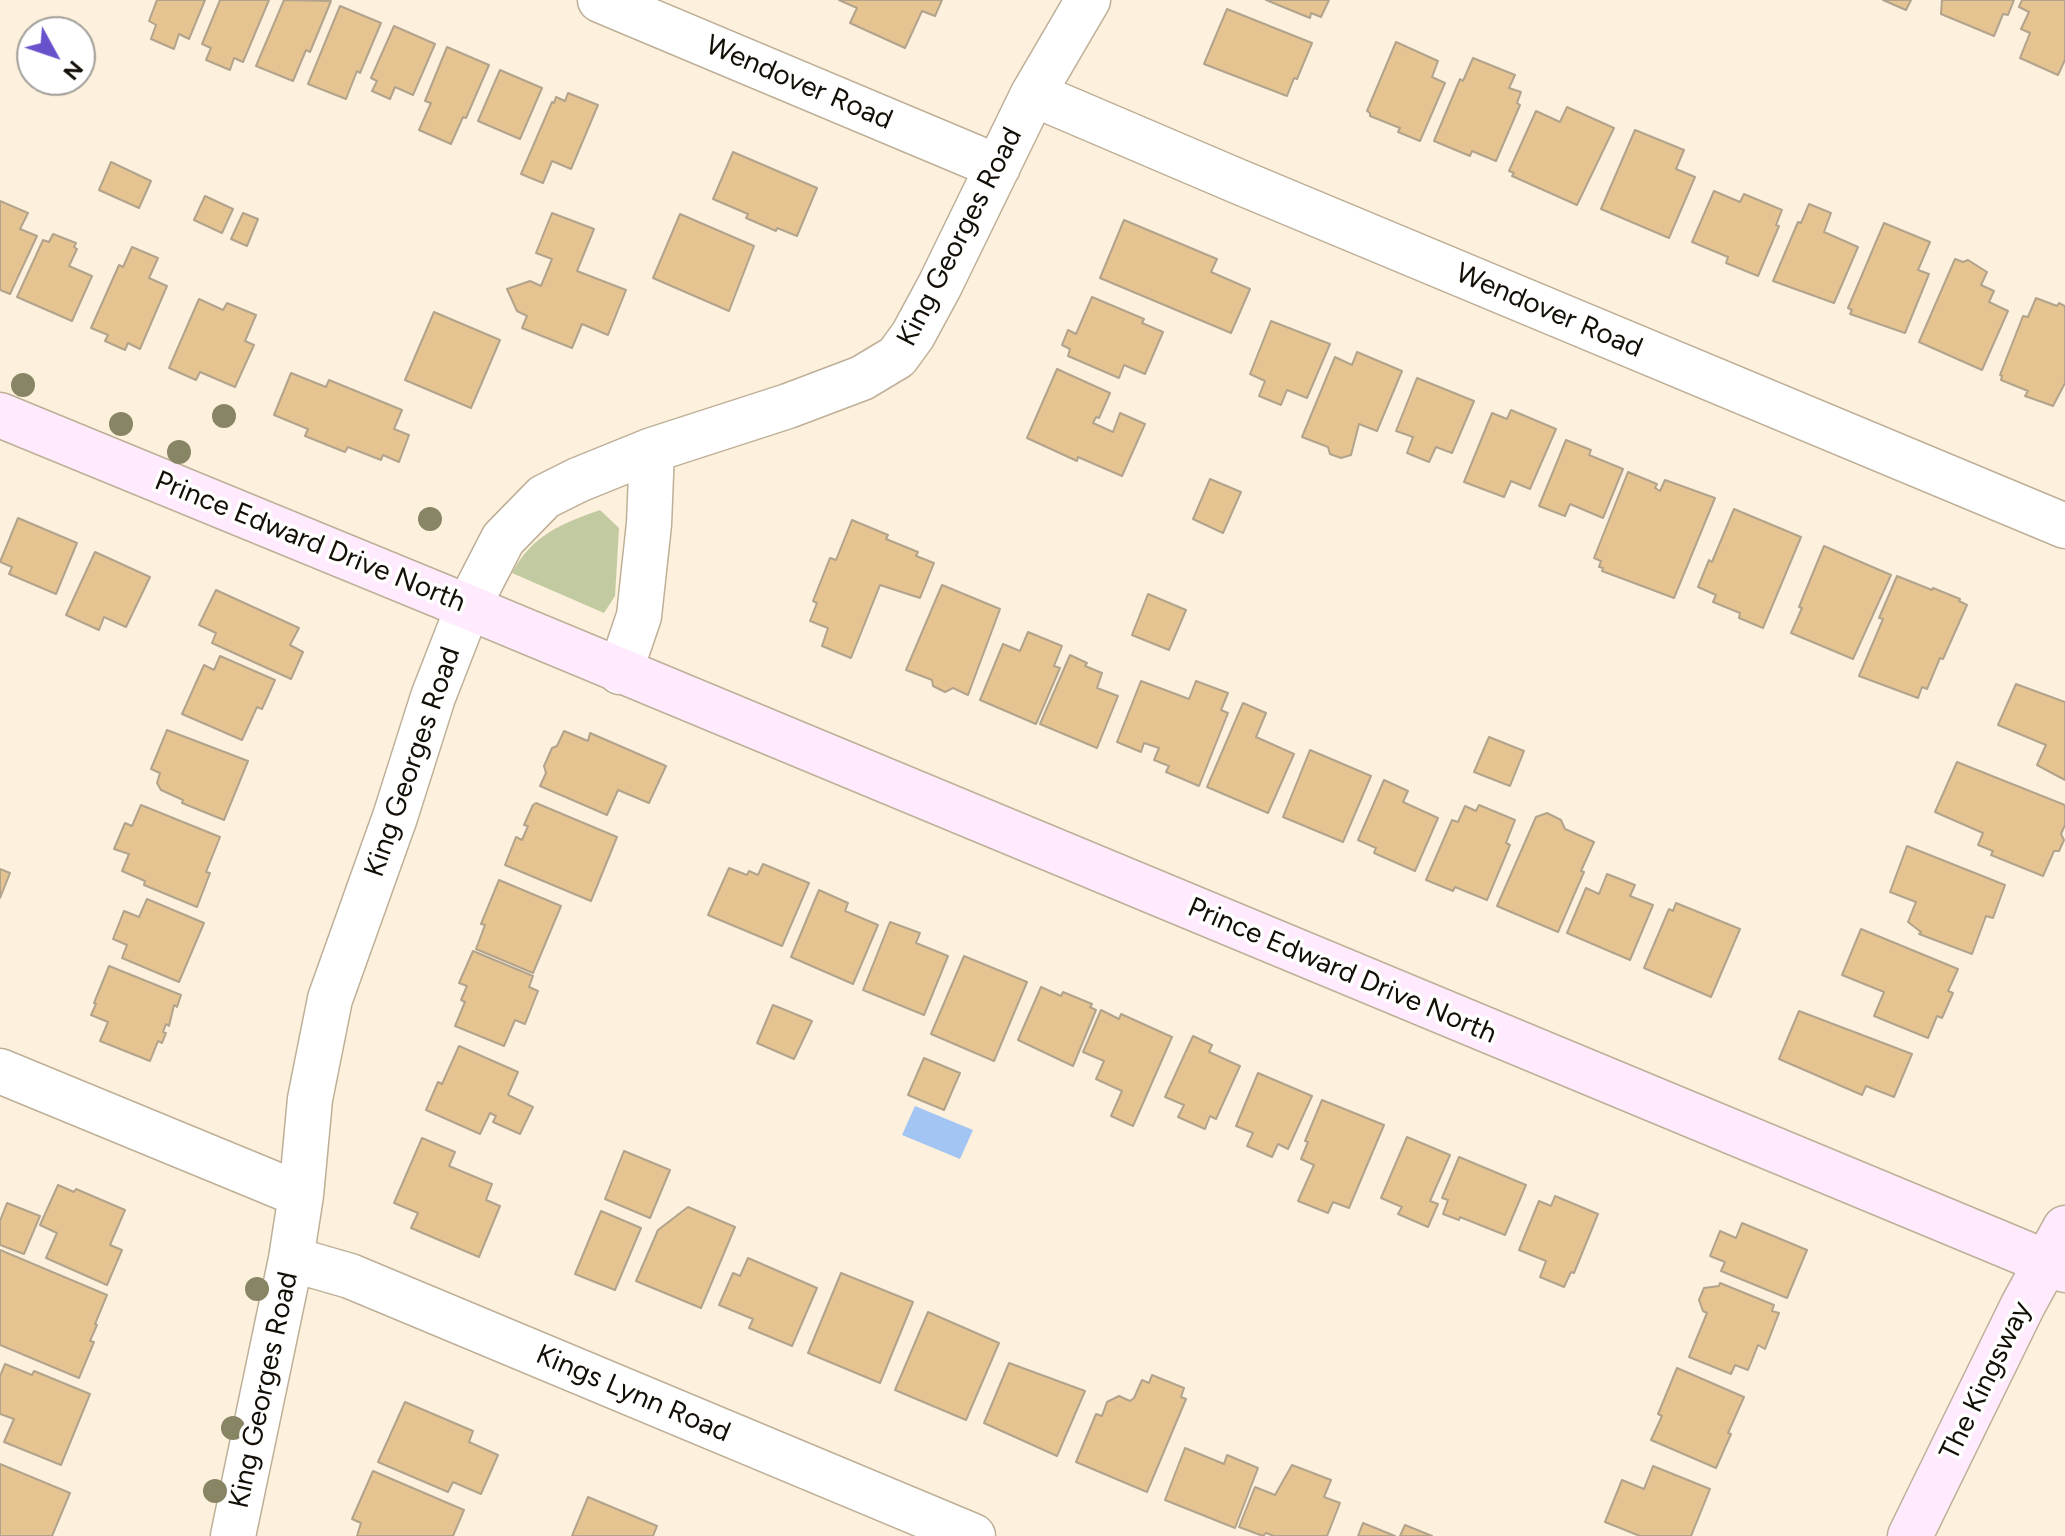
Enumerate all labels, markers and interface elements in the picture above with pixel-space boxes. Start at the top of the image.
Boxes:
north arrow [16,16,96,96]
street label: Wendover Road [701,29,897,137]
text: N [57,55,89,86]
street label: King Georges Road [890,122,1030,352]
street label: Wendover Road [1451,257,1647,365]
street label: Prince Edward Drive North [150,464,470,620]
street label: King Georges Road [358,643,468,881]
street label: Prince Edward Drive North [1183,891,1501,1051]
street label: King Georges Road [223,1269,305,1511]
street label: The Kingsway [1933,1296,2039,1466]
street label: Kings Lynn Road [531,1338,735,1450]

